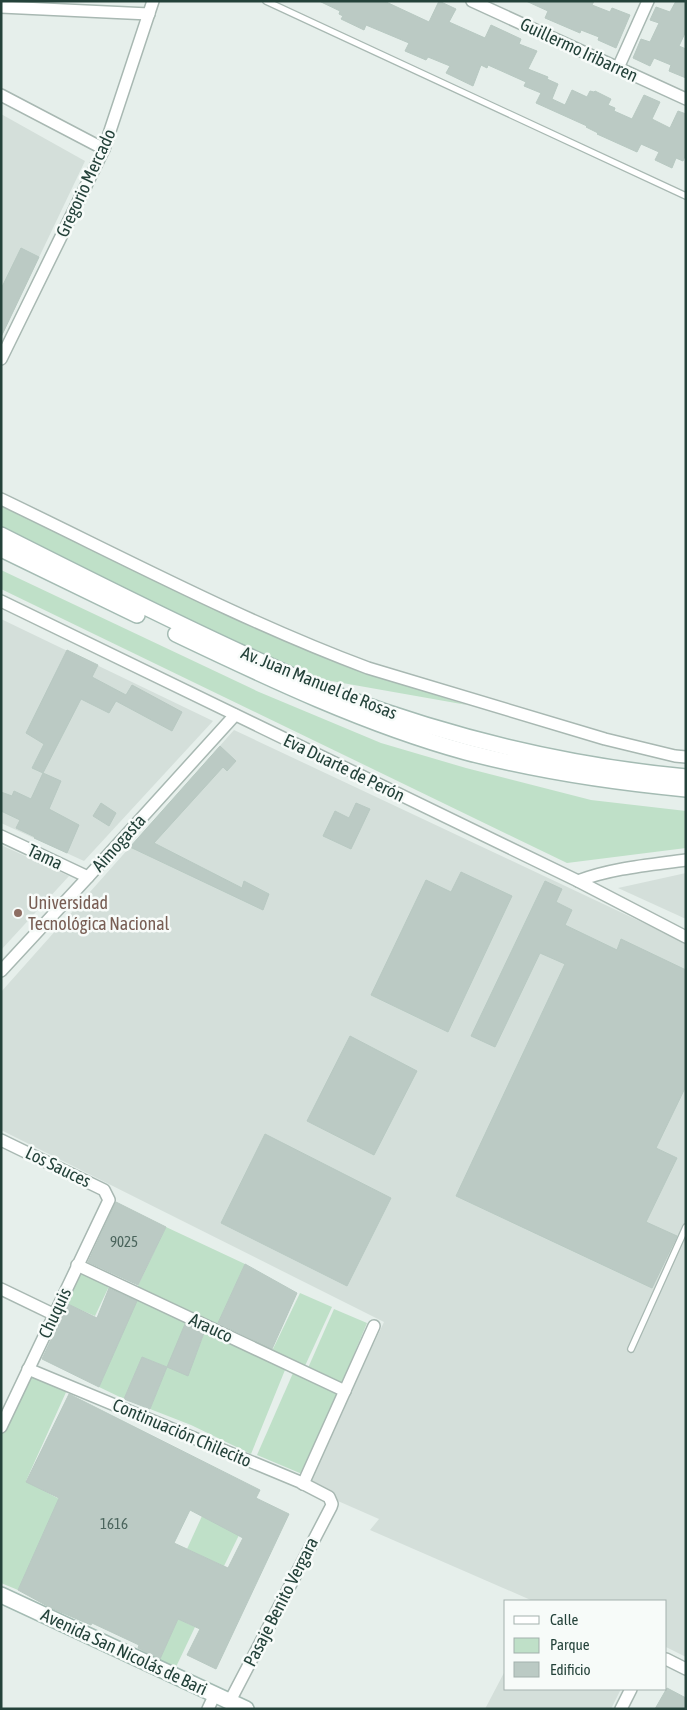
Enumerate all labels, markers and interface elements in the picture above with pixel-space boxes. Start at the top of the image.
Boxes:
street label: Guillermo Iribarren [517,13,641,86]
street label: Gregorio Mercado [51,125,120,240]
street label: Av. Juan Manuel de Rosas [238,642,400,723]
street label: Eva Duarte de Perón [280,729,408,806]
street label: Aimogasta [87,810,150,876]
street label: Tama [24,839,66,874]
place label: Universidad Tecnológica Nacional [28,892,170,934]
marker: Universidad Tecnológica Nacional [12,907,24,919]
street label: Los Sauces [22,1142,94,1191]
house number: 9025 [110,1233,138,1250]
street label: Chuquis [34,1284,75,1341]
street label: Arauco [186,1308,236,1347]
street label: Continuación Chilecito [110,1394,255,1471]
house number: 1616 [100,1515,128,1532]
street label: Pasaje Benito Vergara [239,1534,322,1670]
legend [504,1600,667,1690]
street label: Avenida San Nicolás de Bari [38,1604,211,1699]
text: Calle [550,1611,579,1628]
text: Parque [550,1636,590,1653]
text: Edificio [550,1661,591,1678]

